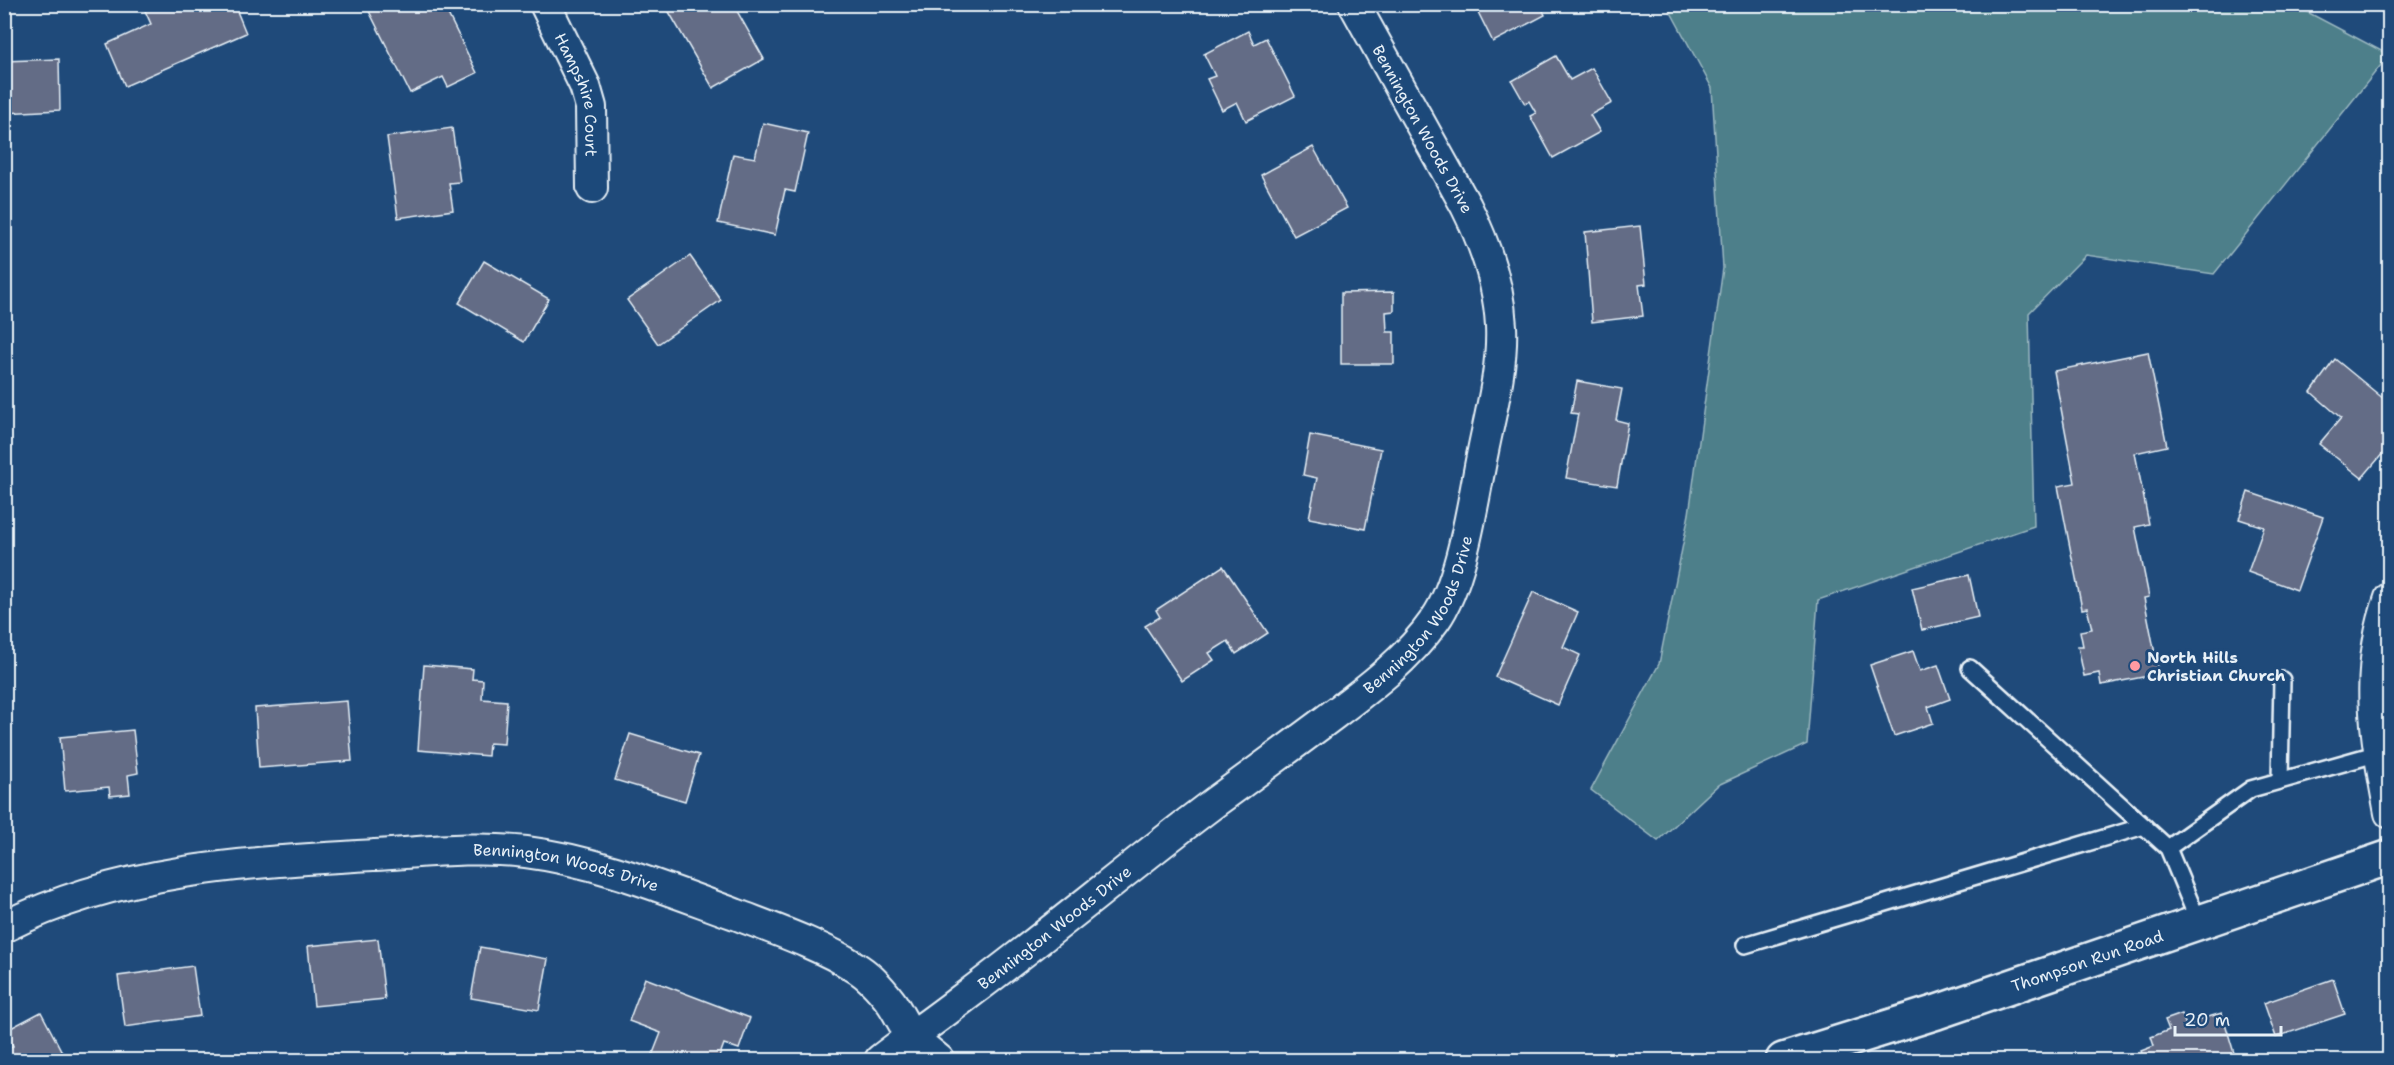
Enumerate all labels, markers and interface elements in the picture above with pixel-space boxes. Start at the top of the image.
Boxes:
street label: Hampshire Court [550,30,602,157]
street label: Bennington Woods Drive [1367,41,1478,217]
street label: Bennington Woods Drive [1359,534,1477,699]
place label: North Hills Christian Church [2147,647,2286,686]
marker: North Hills Christian Church [2128,659,2142,673]
street label: Bennington Woods Drive [473,839,662,897]
street label: Bennington Woods Drive [974,861,1136,995]
street label: Thompson Run Road [2009,925,2166,997]
scale bar [2175,999,2282,1037]
text: 20 m [2184,1008,2230,1032]

